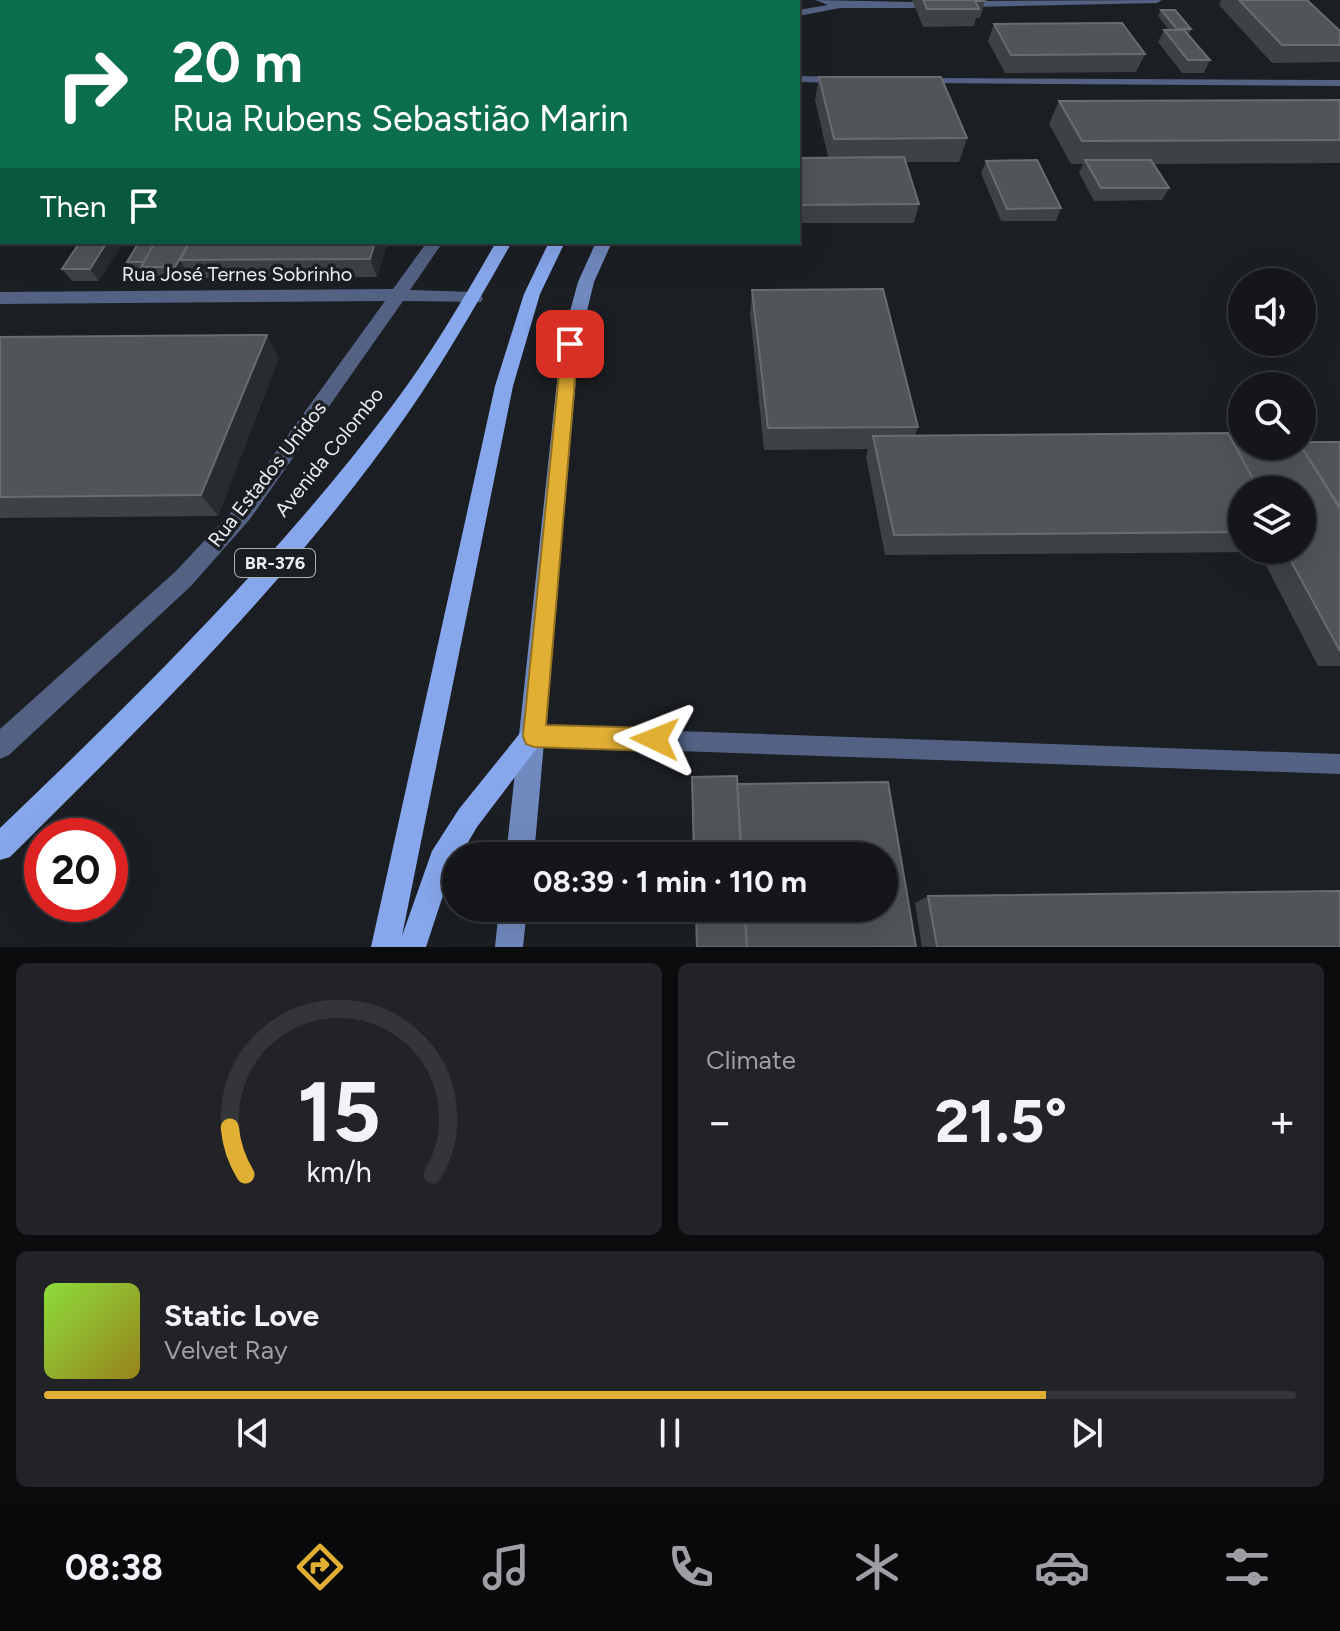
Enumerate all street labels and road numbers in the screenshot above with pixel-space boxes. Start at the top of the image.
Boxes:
street label: Rua José Ternes Sobrinho [122,262,352,286]
street label: Avenida Colombo [270,383,388,521]
street label: Rua Estados Unidos [203,397,331,551]
road number: BR-376 [235,549,315,577]

